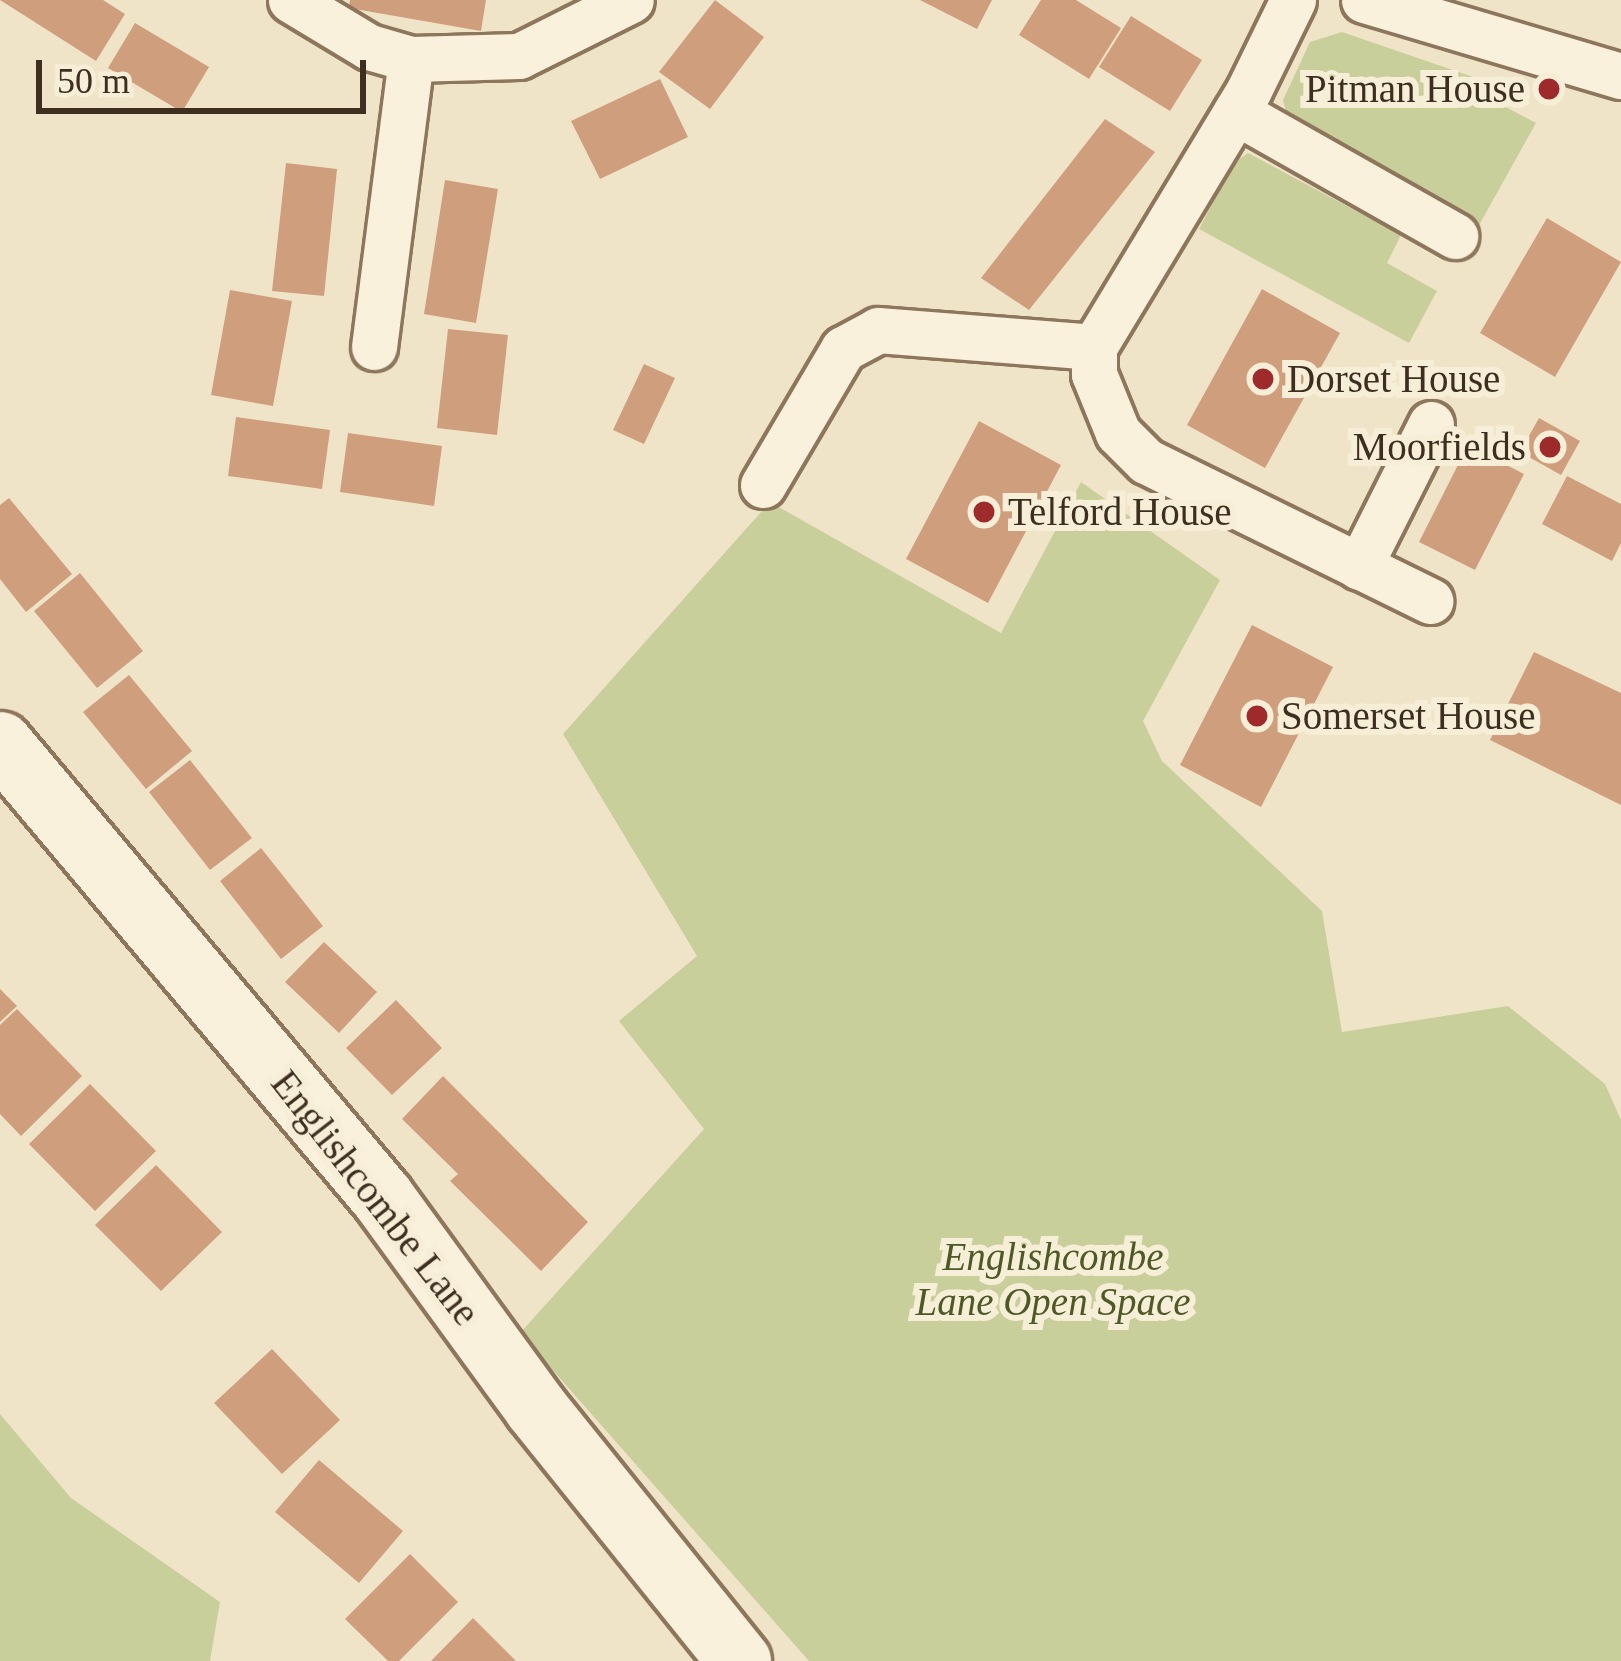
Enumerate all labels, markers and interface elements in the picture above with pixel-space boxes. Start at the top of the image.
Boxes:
scale bar [42,36,372,110]
text: 50 m [57,61,130,101]
place label: Pitman House [1305,66,1525,112]
marker: Pitman House [1536,76,1562,102]
place label: Dorset House [1287,356,1500,402]
marker: Dorset House [1250,366,1276,392]
place label: Moorfields [1353,424,1526,470]
marker: Moorfields [1537,434,1563,460]
place label: Telford House [1008,489,1232,535]
marker: Telford House [971,499,997,525]
place label: Somerset House [1281,693,1536,739]
marker: Somerset House [1244,703,1270,729]
street label: Englishcombe Lane [261,1061,489,1335]
park label: Englishcombe Lane Open Space [915,1235,1191,1326]

